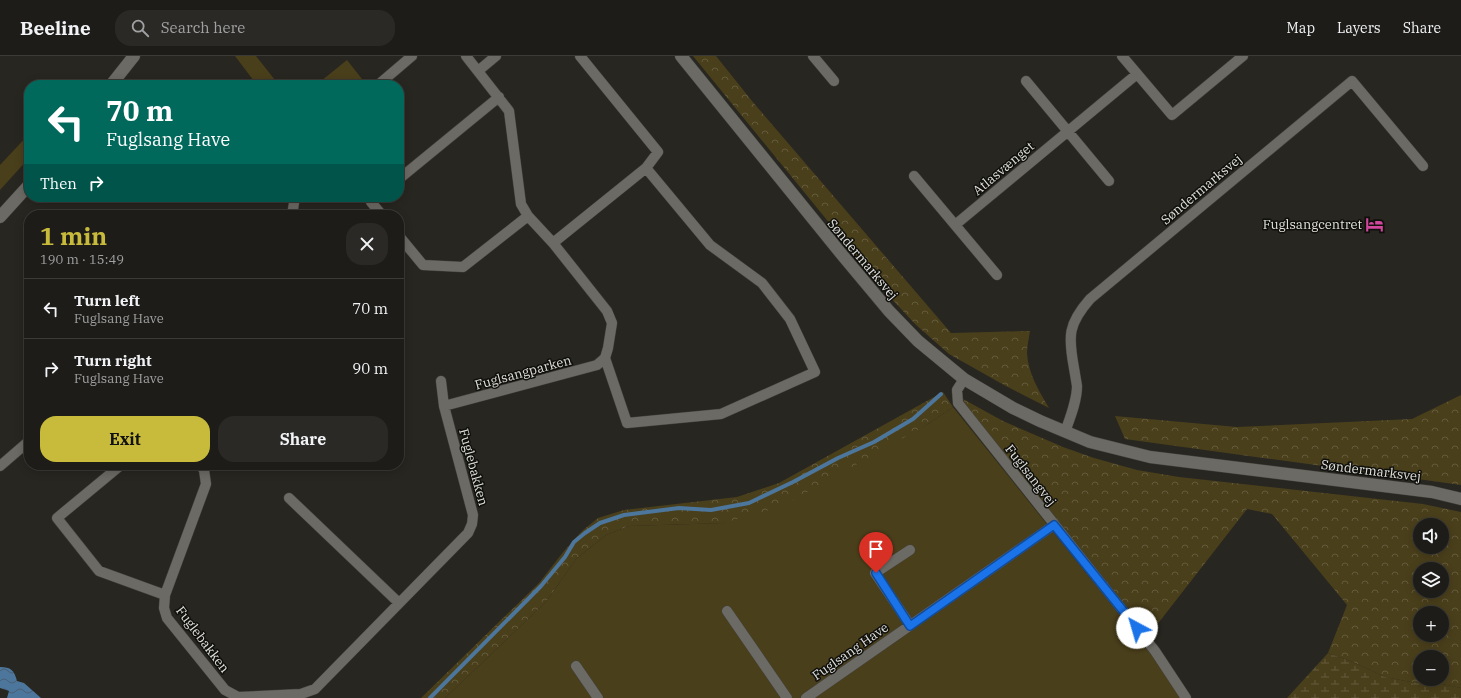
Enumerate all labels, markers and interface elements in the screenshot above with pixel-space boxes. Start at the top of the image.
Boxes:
search box [115,10,395,46]
text: Beeline [20,16,91,40]
icon: search [129,17,151,39]
text: Search here [161,18,245,37]
text: Map [1287,19,1315,37]
text: Layers [1337,19,1381,37]
text: Share [1403,19,1441,37]
text: 70 m [106,92,173,129]
icon: left [40,96,92,148]
text: Fuglsang Have [106,128,230,151]
street label: Atlasvænget [969,138,1038,199]
street label: Søndermarksvej [1157,151,1245,228]
icon: right [85,172,107,194]
text: Then [40,174,77,193]
hotel icon: Fuglsangcentret [1365,214,1385,234]
street label: Søndermarksvej [824,215,901,303]
place label: Fuglsangcentret [1263,216,1362,233]
text: 1 min [40,220,107,252]
button: close [346,223,388,265]
text: 190 m · 15:49 [40,251,124,268]
text: Turn left [74,291,140,310]
icon: left [40,298,62,320]
text: 70 m [352,299,388,318]
text: Fuglsang Have [74,310,164,327]
text: Turn right [74,351,152,370]
street label: Fuglsangparken [473,351,573,394]
icon: right [40,358,62,380]
text: 90 m [352,359,388,378]
text: Fuglsang Have [74,370,164,387]
button: Exit [40,416,210,462]
button: Share [218,416,388,462]
street label: Fuglebakken [455,427,492,508]
street label: Fuglsangvej [1001,441,1060,510]
street label: Søndermarksvej [1320,456,1422,485]
map controls [1413,518,1449,686]
button: sound [1413,518,1449,554]
pin [859,532,893,573]
icon: arrive [865,538,887,560]
button: layers [1413,562,1449,598]
street label: Fuglebakken [172,603,233,676]
button: + [1413,606,1449,642]
position arrow [1116,607,1158,649]
street label: Fuglsang Have [809,619,892,684]
button: − [1413,650,1449,686]

